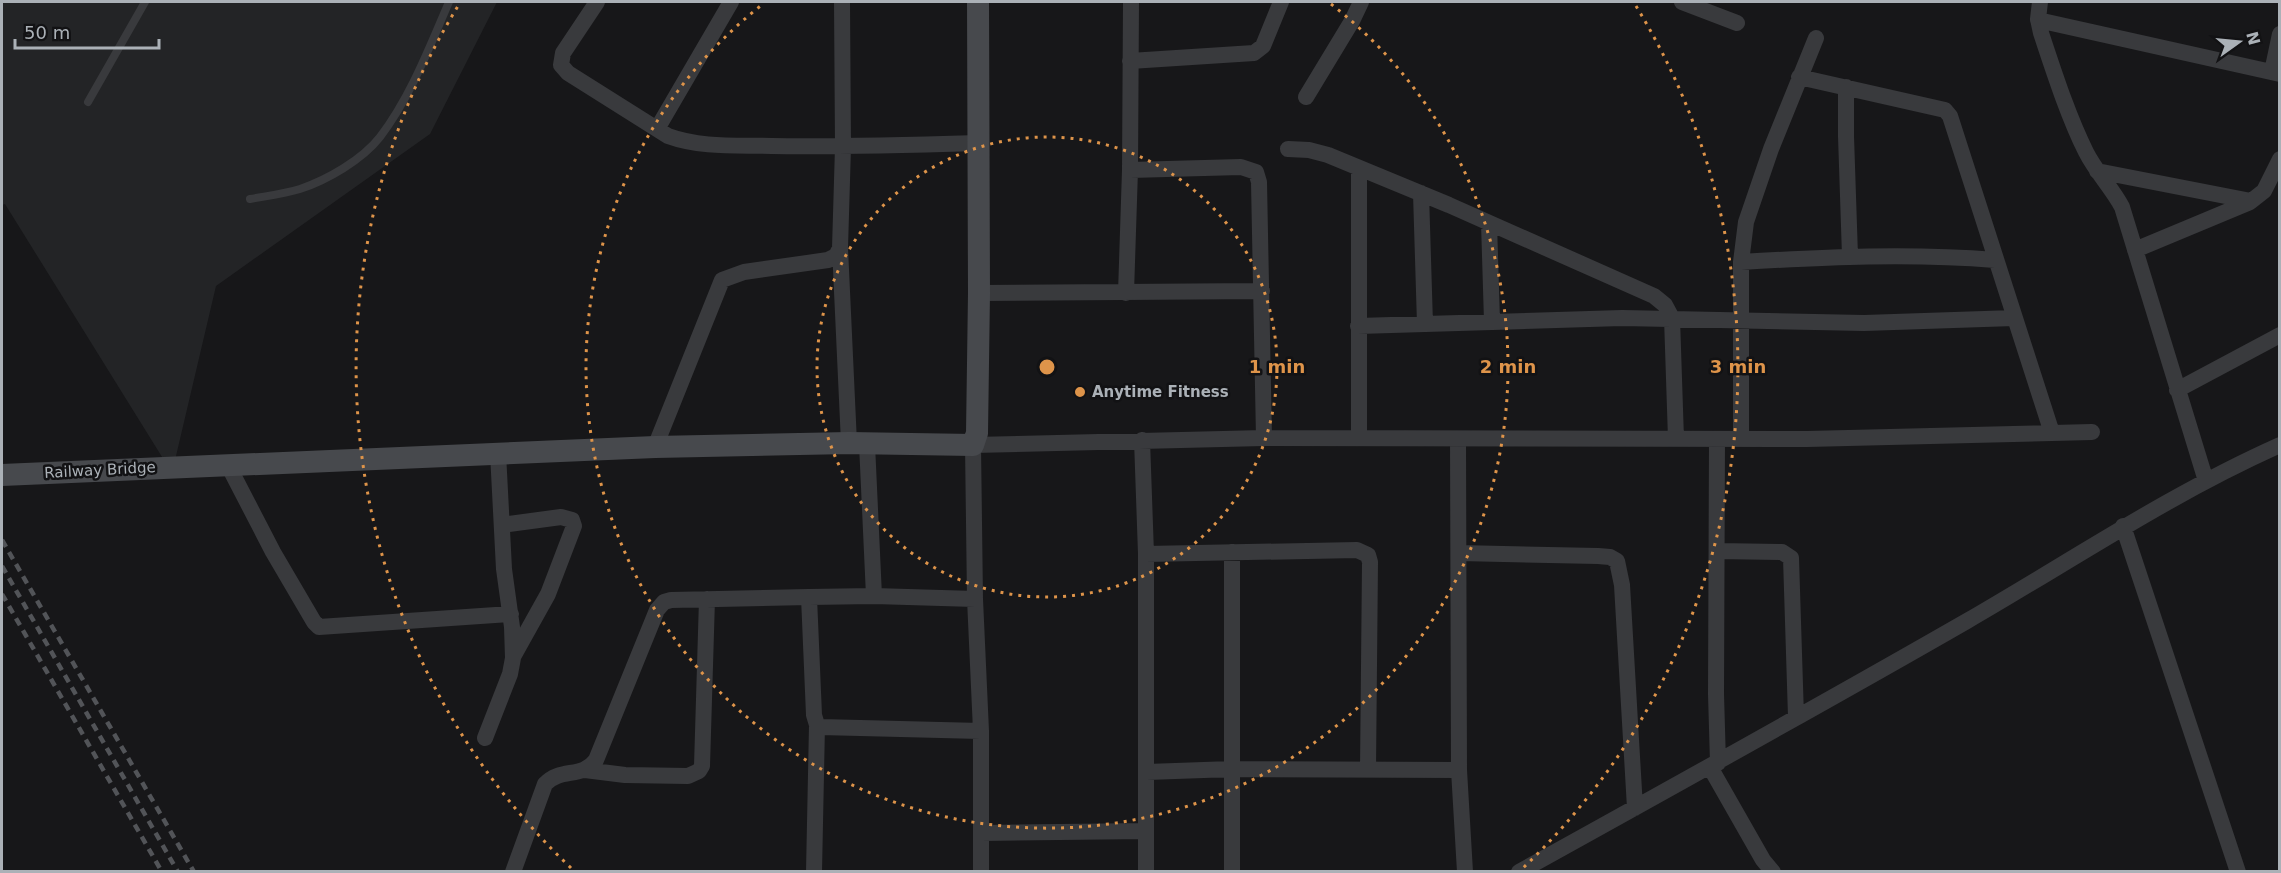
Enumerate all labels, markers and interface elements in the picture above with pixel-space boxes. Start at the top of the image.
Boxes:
scale bar [15,12,159,50]
north arrow [2209,12,2269,72]
text: 50 m [24,22,70,43]
text: N [2242,29,2264,47]
text: 1 min [1249,356,1305,377]
text: 2 min [1480,356,1536,377]
text: 3 min [1710,356,1766,377]
centre of rings [1037,357,1057,377]
place label: Anytime Fitness [1092,383,1229,401]
marker: Anytime Fitness [1073,385,1087,399]
street label: Railway Bridge [44,458,156,482]

